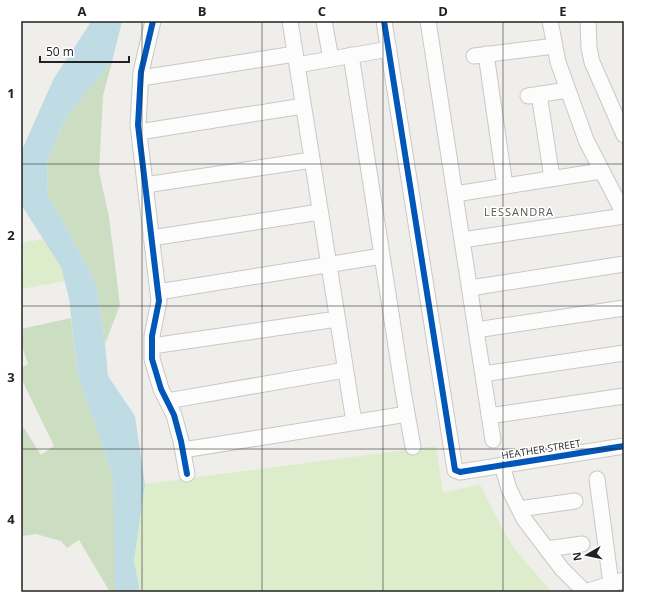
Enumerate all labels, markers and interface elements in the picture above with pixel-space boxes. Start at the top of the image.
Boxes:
text: A [78,2,87,20]
text: B [198,2,207,20]
text: C [318,2,326,20]
text: D [438,2,448,20]
text: E [559,2,567,20]
scale bar [40,38,129,64]
text: 50 m [46,43,74,60]
text: 1 [7,84,15,102]
district label: LESSANDRA [484,204,554,219]
text: 2 [7,226,15,244]
text: 3 [7,368,15,386]
street label: HEATHER STREET [500,436,582,462]
text: 4 [7,510,15,528]
north arrow [567,535,607,575]
text: N [569,551,585,562]

